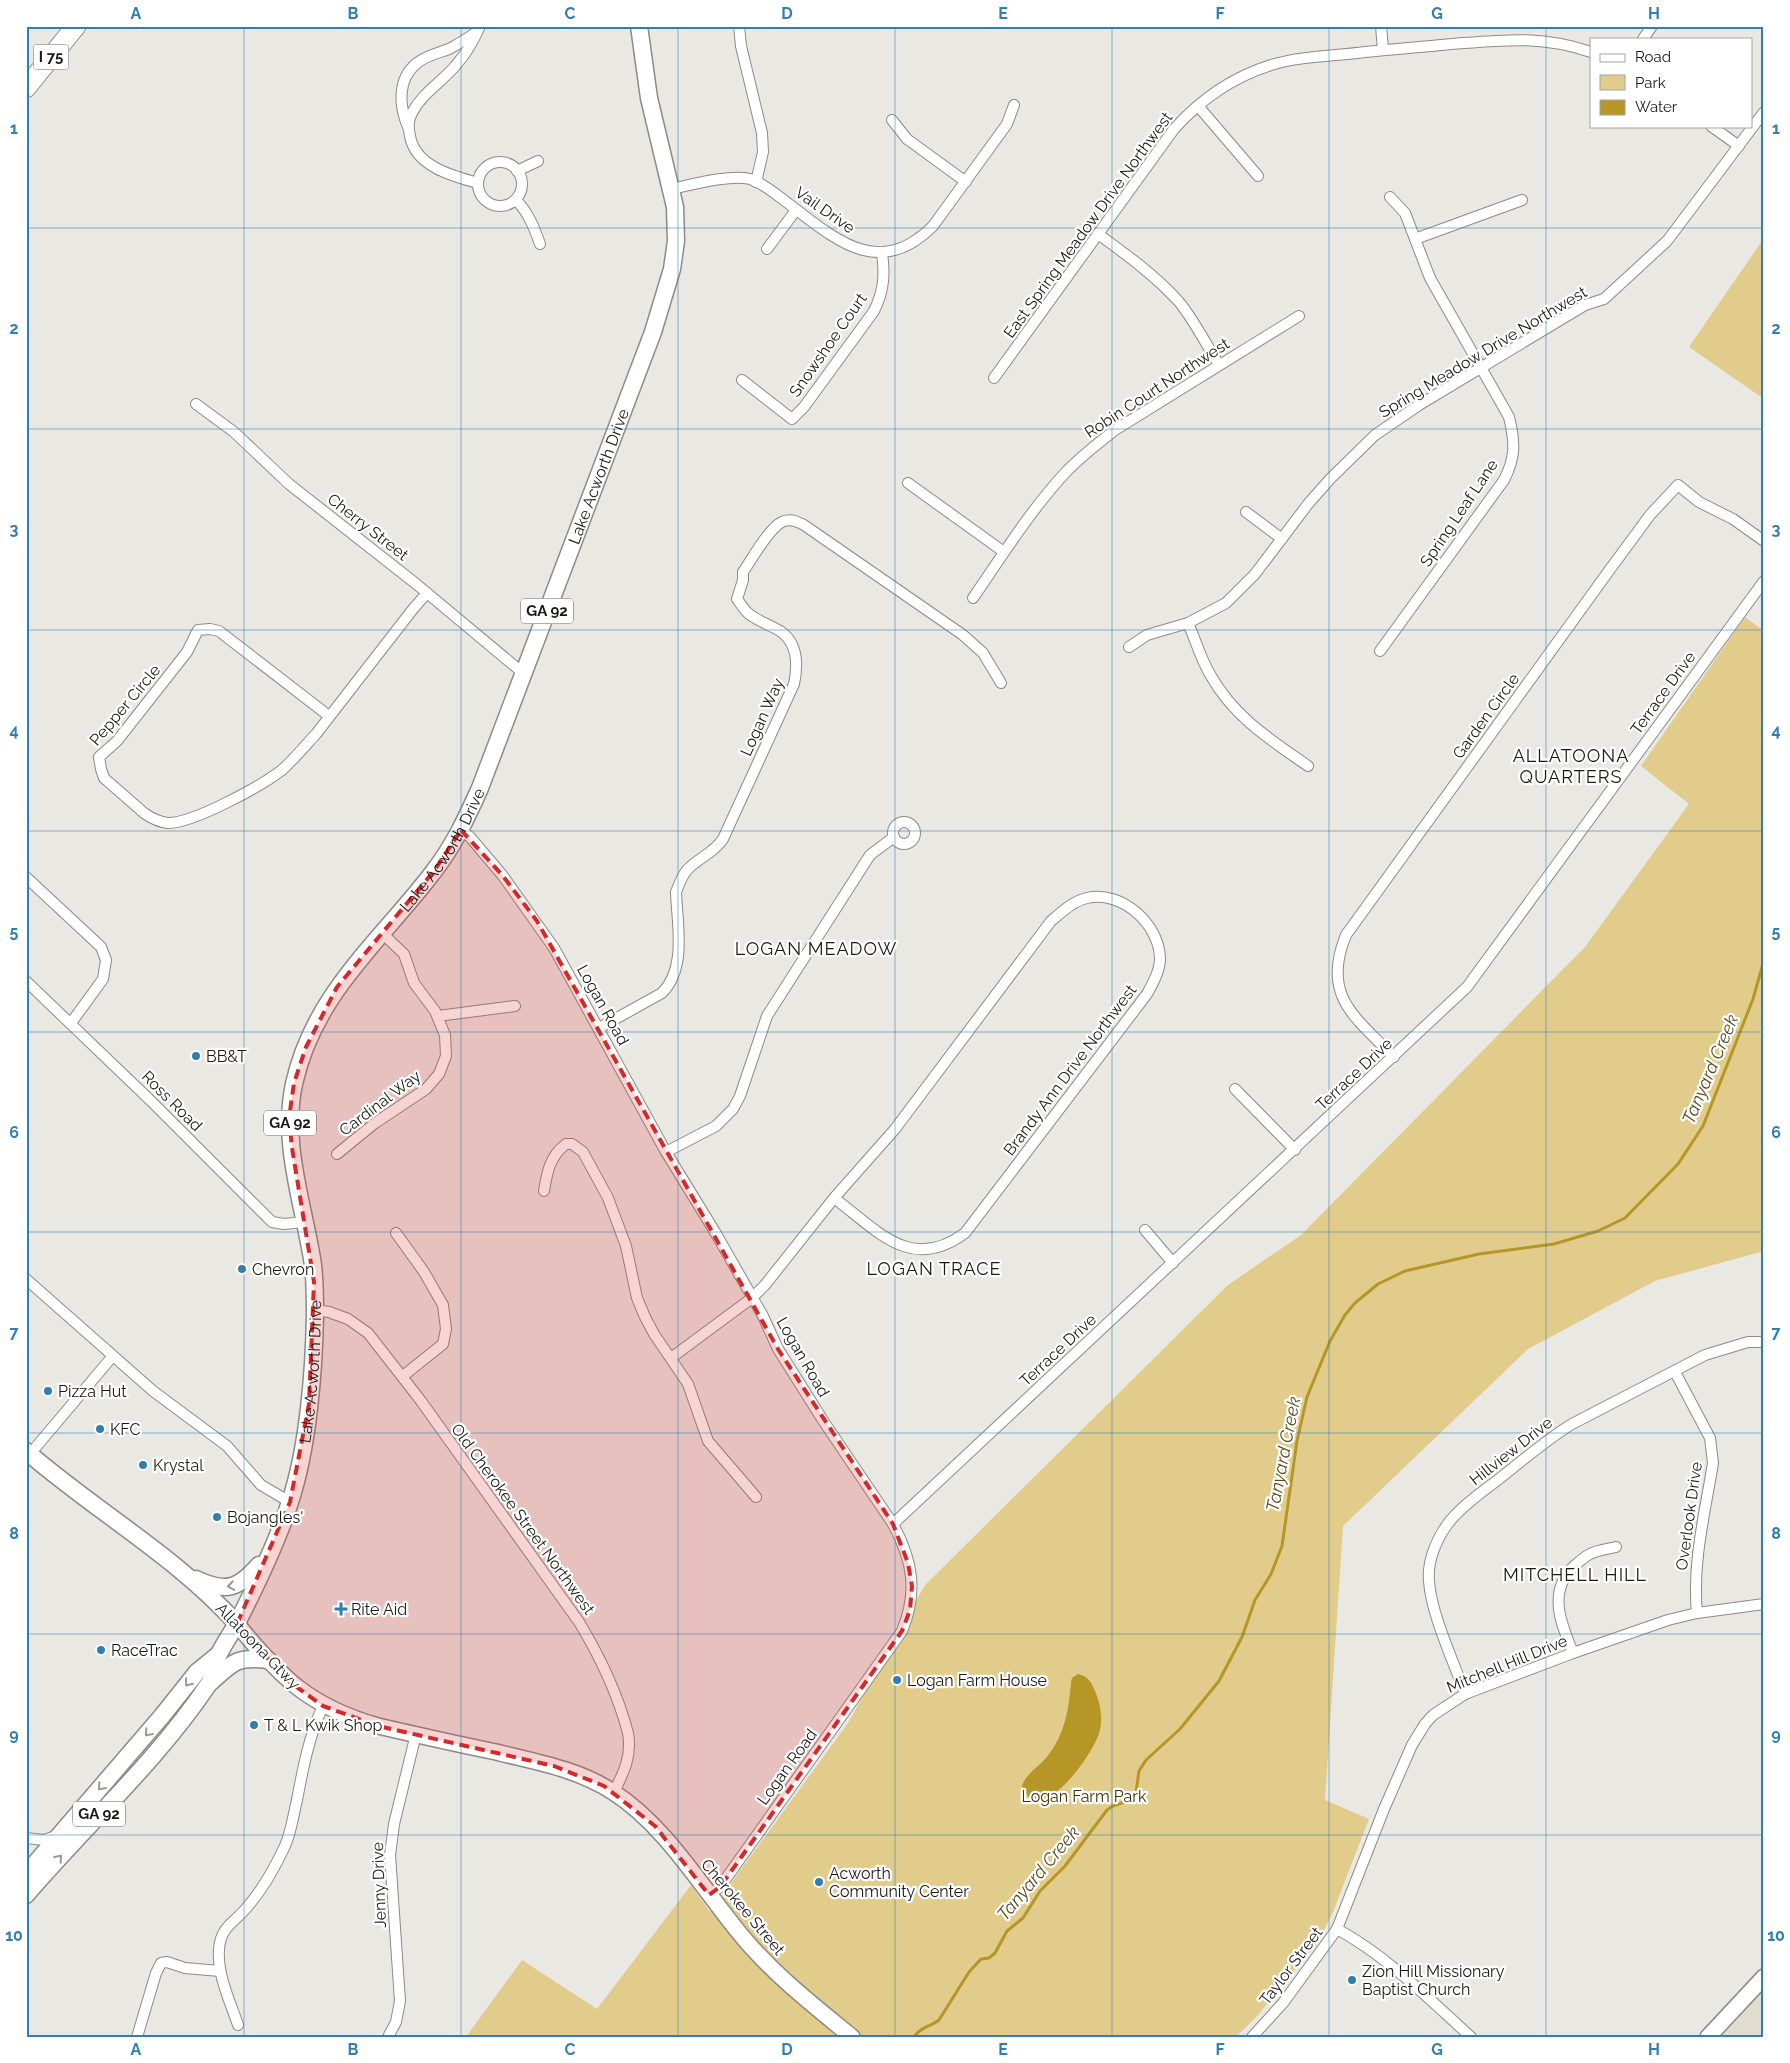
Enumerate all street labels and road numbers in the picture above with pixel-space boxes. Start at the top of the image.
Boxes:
road number: I 75 [34,44,68,70]
street label: East Spring Meadow Drive Northwest [1000,108,1177,342]
street label: Vail Drive [792,183,858,237]
street label: Spring Meadow Drive Northwest [1376,282,1591,422]
street label: Snowshoe Court [785,289,871,400]
street label: Robin Court Northwest [1081,334,1233,442]
street label: Lake Acworth Drive [564,406,633,547]
street label: Spring Leaf Lane [1416,456,1502,570]
street label: Cherry Street [324,489,413,565]
road number: GA 92 [521,598,573,624]
street label: Terrace Drive [1627,648,1699,738]
street label: Pepper Circle [86,661,164,749]
street label: Garden Circle [1449,670,1523,762]
street label: Logan Way [736,675,788,759]
street label: Lake Acworth Drive [396,785,488,915]
street label: Logan Road [573,961,633,1049]
street label: Brandy Ann Drive Northwest [1000,980,1141,1159]
street label: Terrace Drive [1312,1034,1396,1114]
street label: Cardinal Way [336,1066,425,1140]
street label: Ross Road [138,1067,206,1135]
road number: GA 92 [264,1110,316,1136]
street label: Lake Acworth Drive [295,1300,325,1444]
street label: Terrace Drive [1016,1310,1100,1390]
street label: Logan Road [773,1314,834,1400]
street label: Hillview Drive [1466,1413,1556,1489]
street label: Old Cherokee Street Northwest [447,1420,599,1619]
street label: Overlook Drive [1672,1461,1706,1571]
street label: Allatoona Gtwy [212,1599,304,1693]
street label: Mitchell Hill Drive [1444,1631,1570,1697]
street label: Logan Road [753,1725,821,1809]
road number: GA 92 [73,1802,125,1826]
street label: Jenny Drive [368,1842,390,1928]
street label: Cherokee Street [697,1855,789,1959]
street label: Taylor Street [1255,1923,1327,2009]

